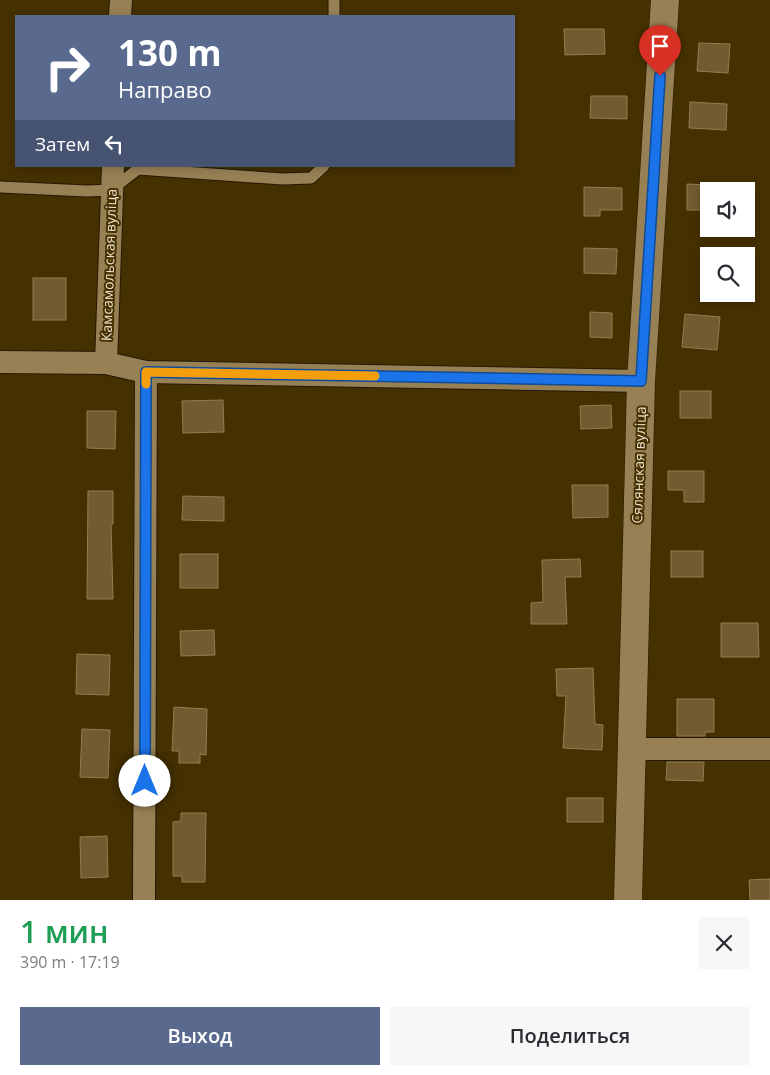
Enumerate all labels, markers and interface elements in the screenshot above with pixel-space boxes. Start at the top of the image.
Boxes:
pin [639,25,681,76]
text: 130 m [118,29,222,76]
icon: arrive [646,32,674,60]
icon: right [35,35,100,100]
text: Направо [118,74,212,104]
icon: left [100,130,128,158]
text: Затем [35,131,90,157]
map controls [700,182,755,302]
button: sound [700,182,755,237]
street label: Камсамольская вуліца [96,189,121,341]
button: search [700,247,755,302]
street label: Сялянская вуліца [627,406,650,524]
position arrow [118,754,170,806]
text: 1 мин [20,911,108,952]
button: close [698,917,750,969]
text: 390 m · 17:19 [20,951,120,973]
button: Выход [20,1007,380,1065]
button: Поделиться [390,1007,750,1065]

